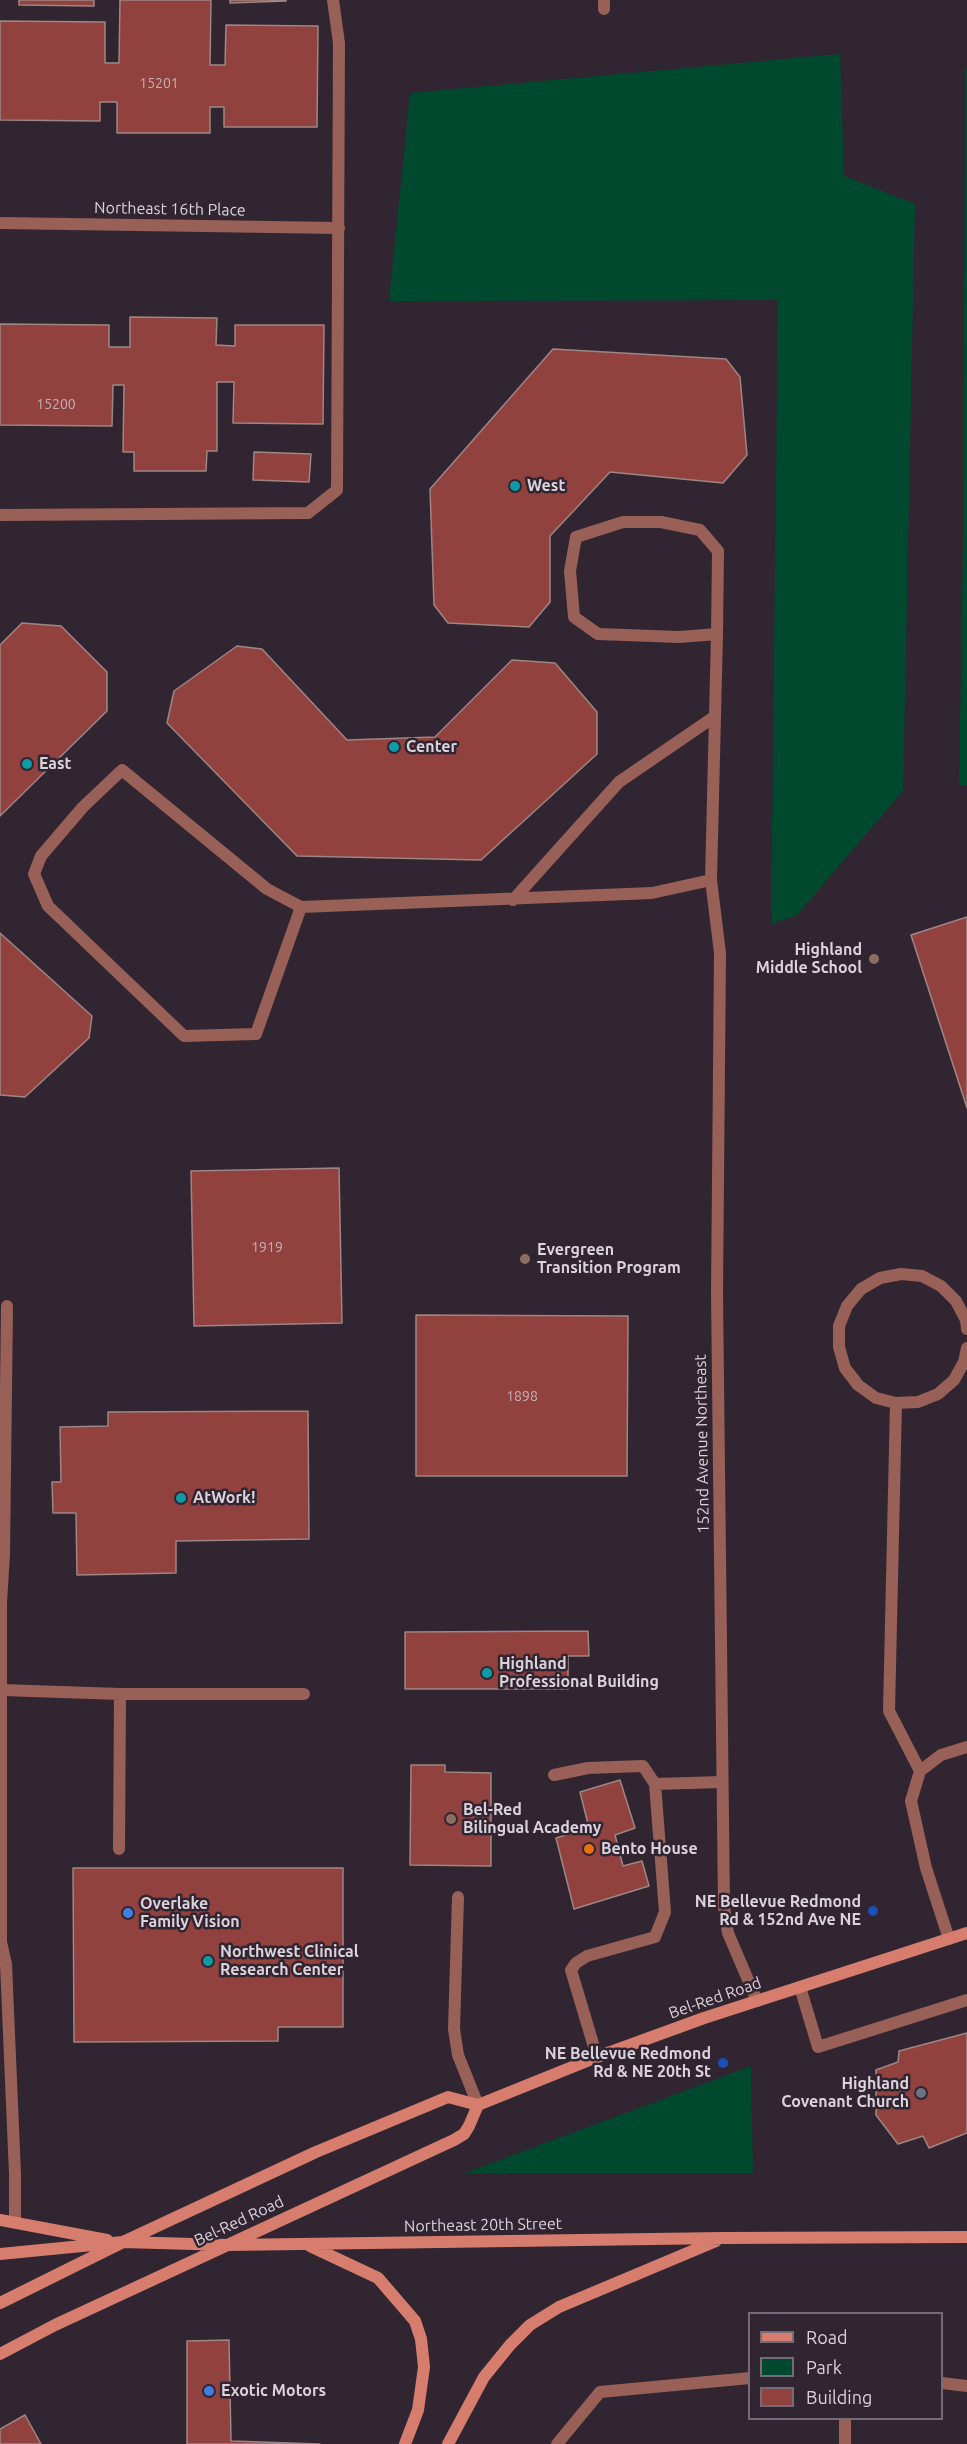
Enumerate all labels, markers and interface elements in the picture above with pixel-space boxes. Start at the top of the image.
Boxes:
house number: 15201 [139,75,179,91]
street label: Northeast 16th Place [94,198,246,220]
house number: 15200 [36,396,76,412]
place label: West [527,476,565,496]
marker: West [508,479,522,493]
place label: Center [406,737,457,757]
marker: Center [387,740,401,754]
place label: East [39,754,72,774]
marker: East [20,757,34,771]
place label: Highland Middle School [756,940,862,978]
marker: Highland Middle School [867,952,881,966]
house number: 1919 [251,1239,283,1255]
place label: Evergreen Transition Program [537,1240,681,1278]
marker: Evergreen Transition Program [518,1252,532,1266]
street label: 152nd Avenue Northeast [691,1354,713,1534]
house number: 1898 [506,1388,538,1404]
place label: AtWork! [193,1488,255,1508]
marker: AtWork! [174,1491,188,1505]
place label: Highland Professional Building [499,1654,659,1692]
marker: Highland Professional Building [480,1666,494,1680]
place label: Bel-Red Bilingual Academy [463,1800,601,1838]
marker: Bel-Red Bilingual Academy [444,1812,458,1826]
place label: Bento House [601,1839,698,1859]
marker: Bento House [582,1842,596,1856]
place label: NE Bellevue Redmond Rd & 152nd Ave NE [695,1892,861,1930]
place label: Overlake Family Vision [140,1894,240,1932]
marker: NE Bellevue Redmond Rd & 152nd Ave NE [866,1904,880,1918]
marker: Overlake Family Vision [121,1906,135,1920]
place label: Northwest Clinical Research Center [220,1942,359,1980]
marker: Northwest Clinical Research Center [201,1954,215,1968]
street label: Bel-Red Road [666,1973,764,2023]
place label: NE Bellevue Redmond Rd & NE 20th St [545,2044,711,2082]
marker: NE Bellevue Redmond Rd & NE 20th St [716,2056,730,2070]
place label: Highland Covenant Church [781,2074,909,2112]
marker: Highland Covenant Church [914,2086,928,2100]
street label: Bel-Red Road [191,2192,287,2250]
street label: Northeast 20th Street [404,2214,562,2236]
legend [748,2312,943,2420]
text: Road [806,2327,848,2347]
text: Park [806,2357,842,2377]
place label: Exotic Motors [221,2381,326,2401]
marker: Exotic Motors [202,2384,216,2398]
text: Building [806,2387,872,2407]

